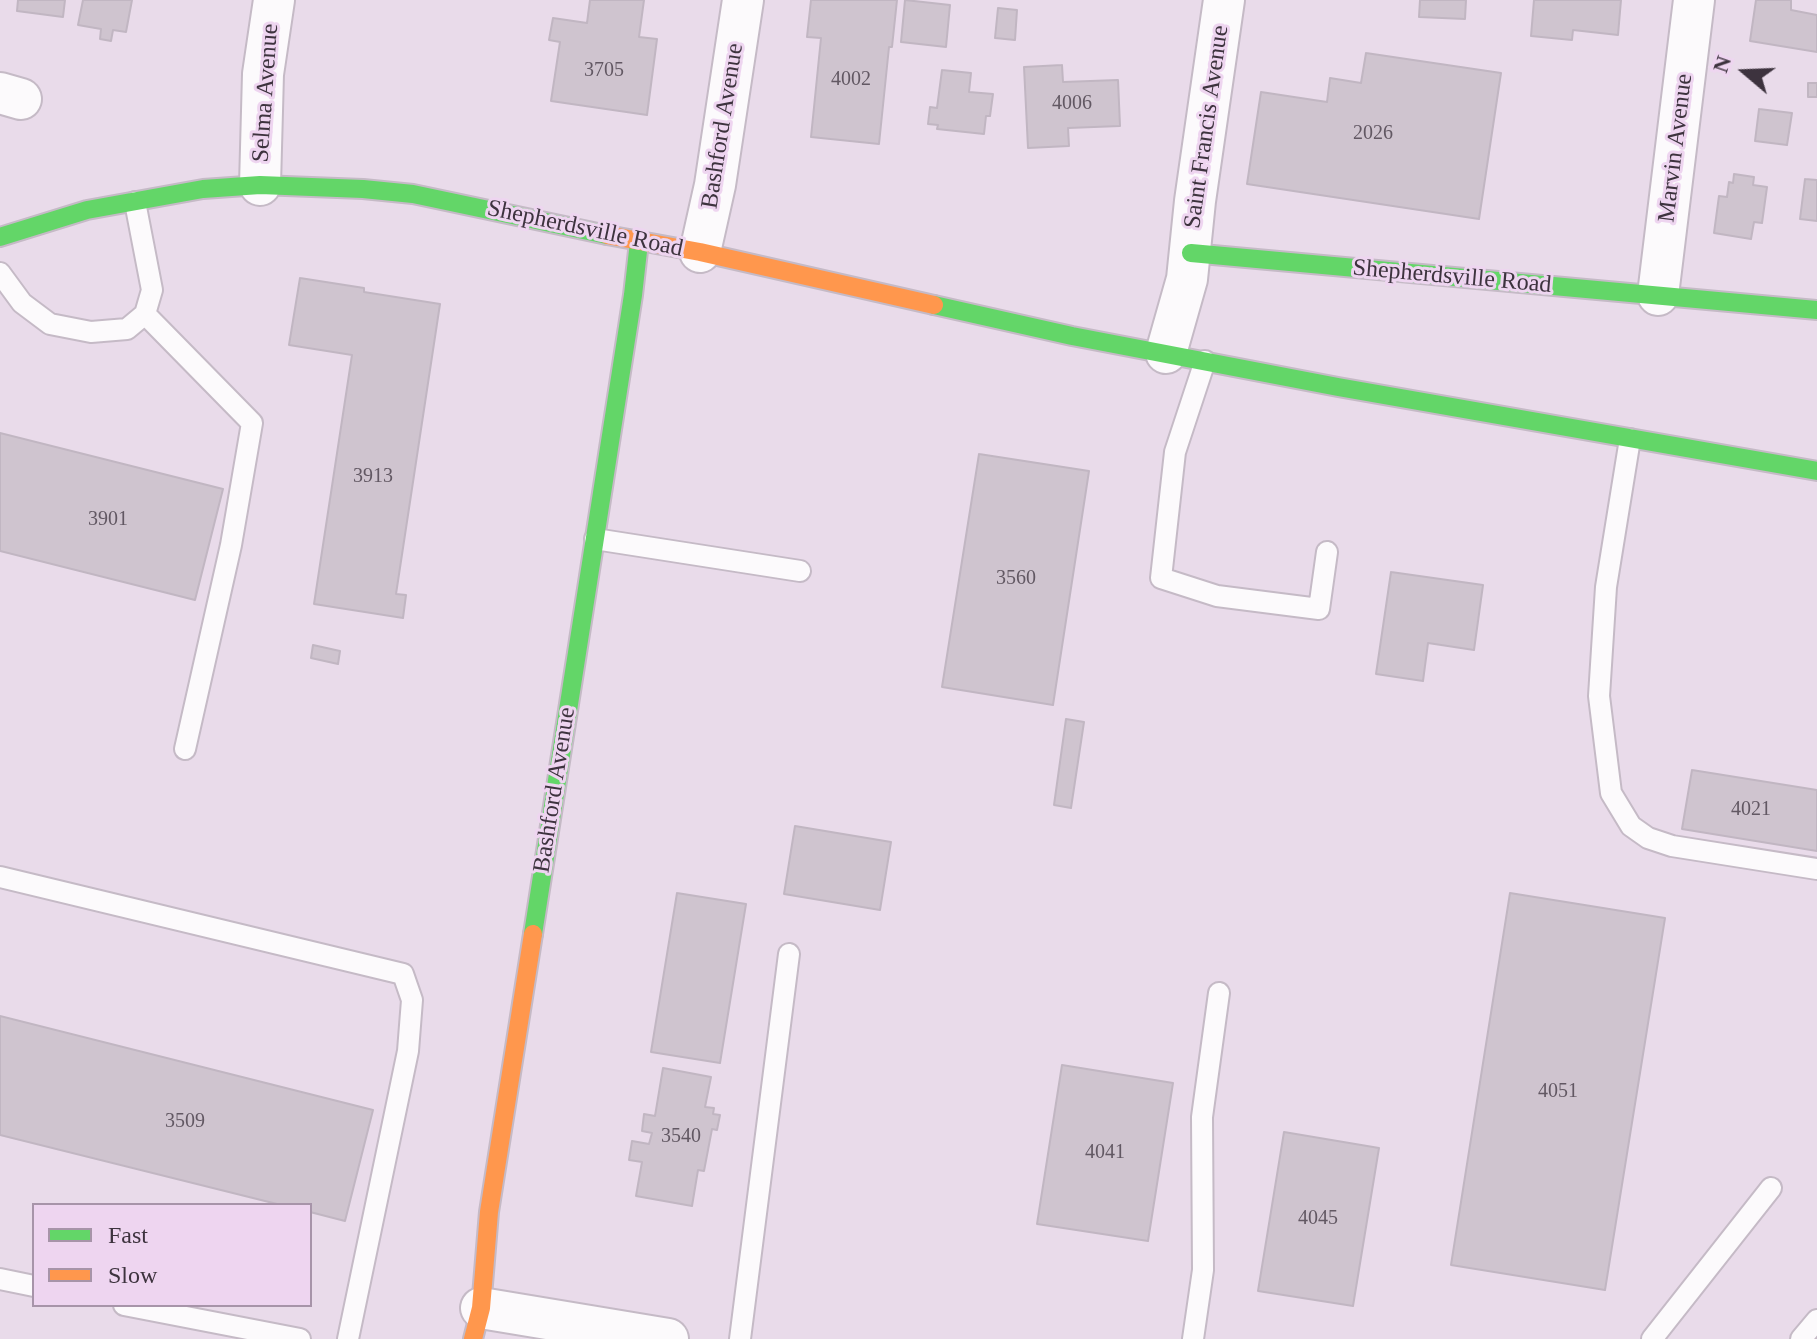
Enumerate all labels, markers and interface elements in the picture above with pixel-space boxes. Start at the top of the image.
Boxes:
street label: Selma Avenue [247,23,285,163]
street label: Saint Francis Avenue [1178,24,1236,230]
north arrow [1705,32,1785,112]
street label: Bashford Avenue [696,41,750,211]
text: N [1707,52,1736,76]
house number: 3705 [584,59,624,83]
house number: 4002 [831,68,871,92]
street label: Marvin Avenue [1653,72,1699,224]
house number: 4006 [1052,92,1092,116]
house number: 2026 [1353,122,1393,146]
street label: Shepherdsville Road [485,194,685,264]
street label: Shepherdsville Road [1351,254,1553,300]
house number: 3913 [353,465,393,489]
house number: 3901 [88,508,128,532]
house number: 3560 [996,567,1036,591]
street label: Bashford Avenue [528,705,582,875]
house number: 4021 [1731,798,1771,822]
house number: 4051 [1538,1080,1578,1104]
house number: 3509 [165,1110,205,1134]
house number: 3540 [661,1125,701,1149]
house number: 4041 [1085,1141,1125,1165]
legend [32,1203,312,1307]
house number: 4045 [1298,1207,1338,1231]
text: Fast [108,1222,148,1248]
text: Slow [108,1262,157,1288]

